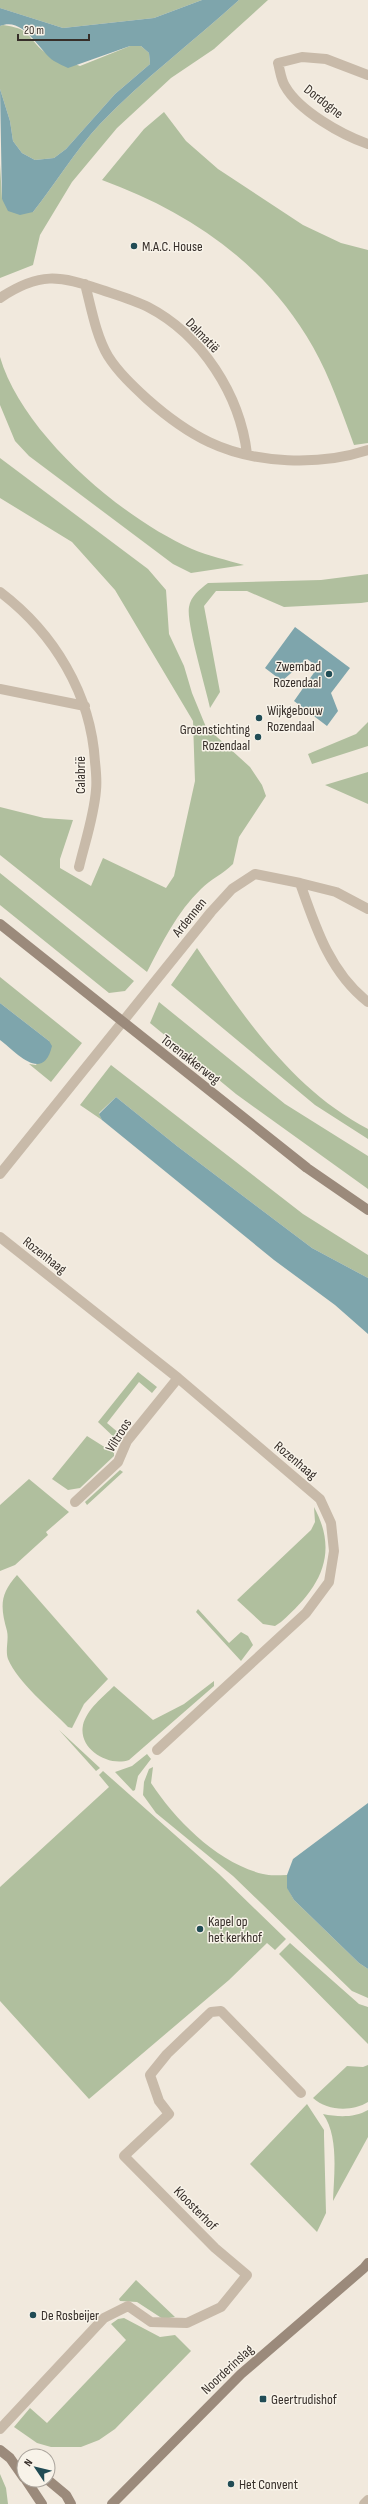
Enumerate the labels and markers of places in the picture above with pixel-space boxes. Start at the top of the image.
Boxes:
place label: M.A.C. House [142,238,203,255]
marker: M.A.C. House [129,241,139,251]
place label: Zwembad Rozendaal [273,658,321,691]
marker: Zwembad Rozendaal [324,669,334,679]
place label: Wijkgebouw Rozendaal [267,702,323,735]
marker: Wijkgebouw Rozendaal [254,713,264,723]
place label: Groenstichting Rozendaal [180,721,250,754]
marker: Groenstichting Rozendaal [253,732,263,742]
place label: Kapel op het kerkhof [208,1913,263,1946]
marker: Kapel op het kerkhof [195,1924,205,1934]
place label: De Rosbeijer [41,2307,99,2324]
marker: De Rosbeijer [28,2310,38,2320]
place label: Geertrudishof [271,2391,338,2408]
marker: Geertrudishof [258,2394,268,2404]
place label: Het Convent [239,2476,298,2493]
marker: Het Convent [226,2479,236,2489]

